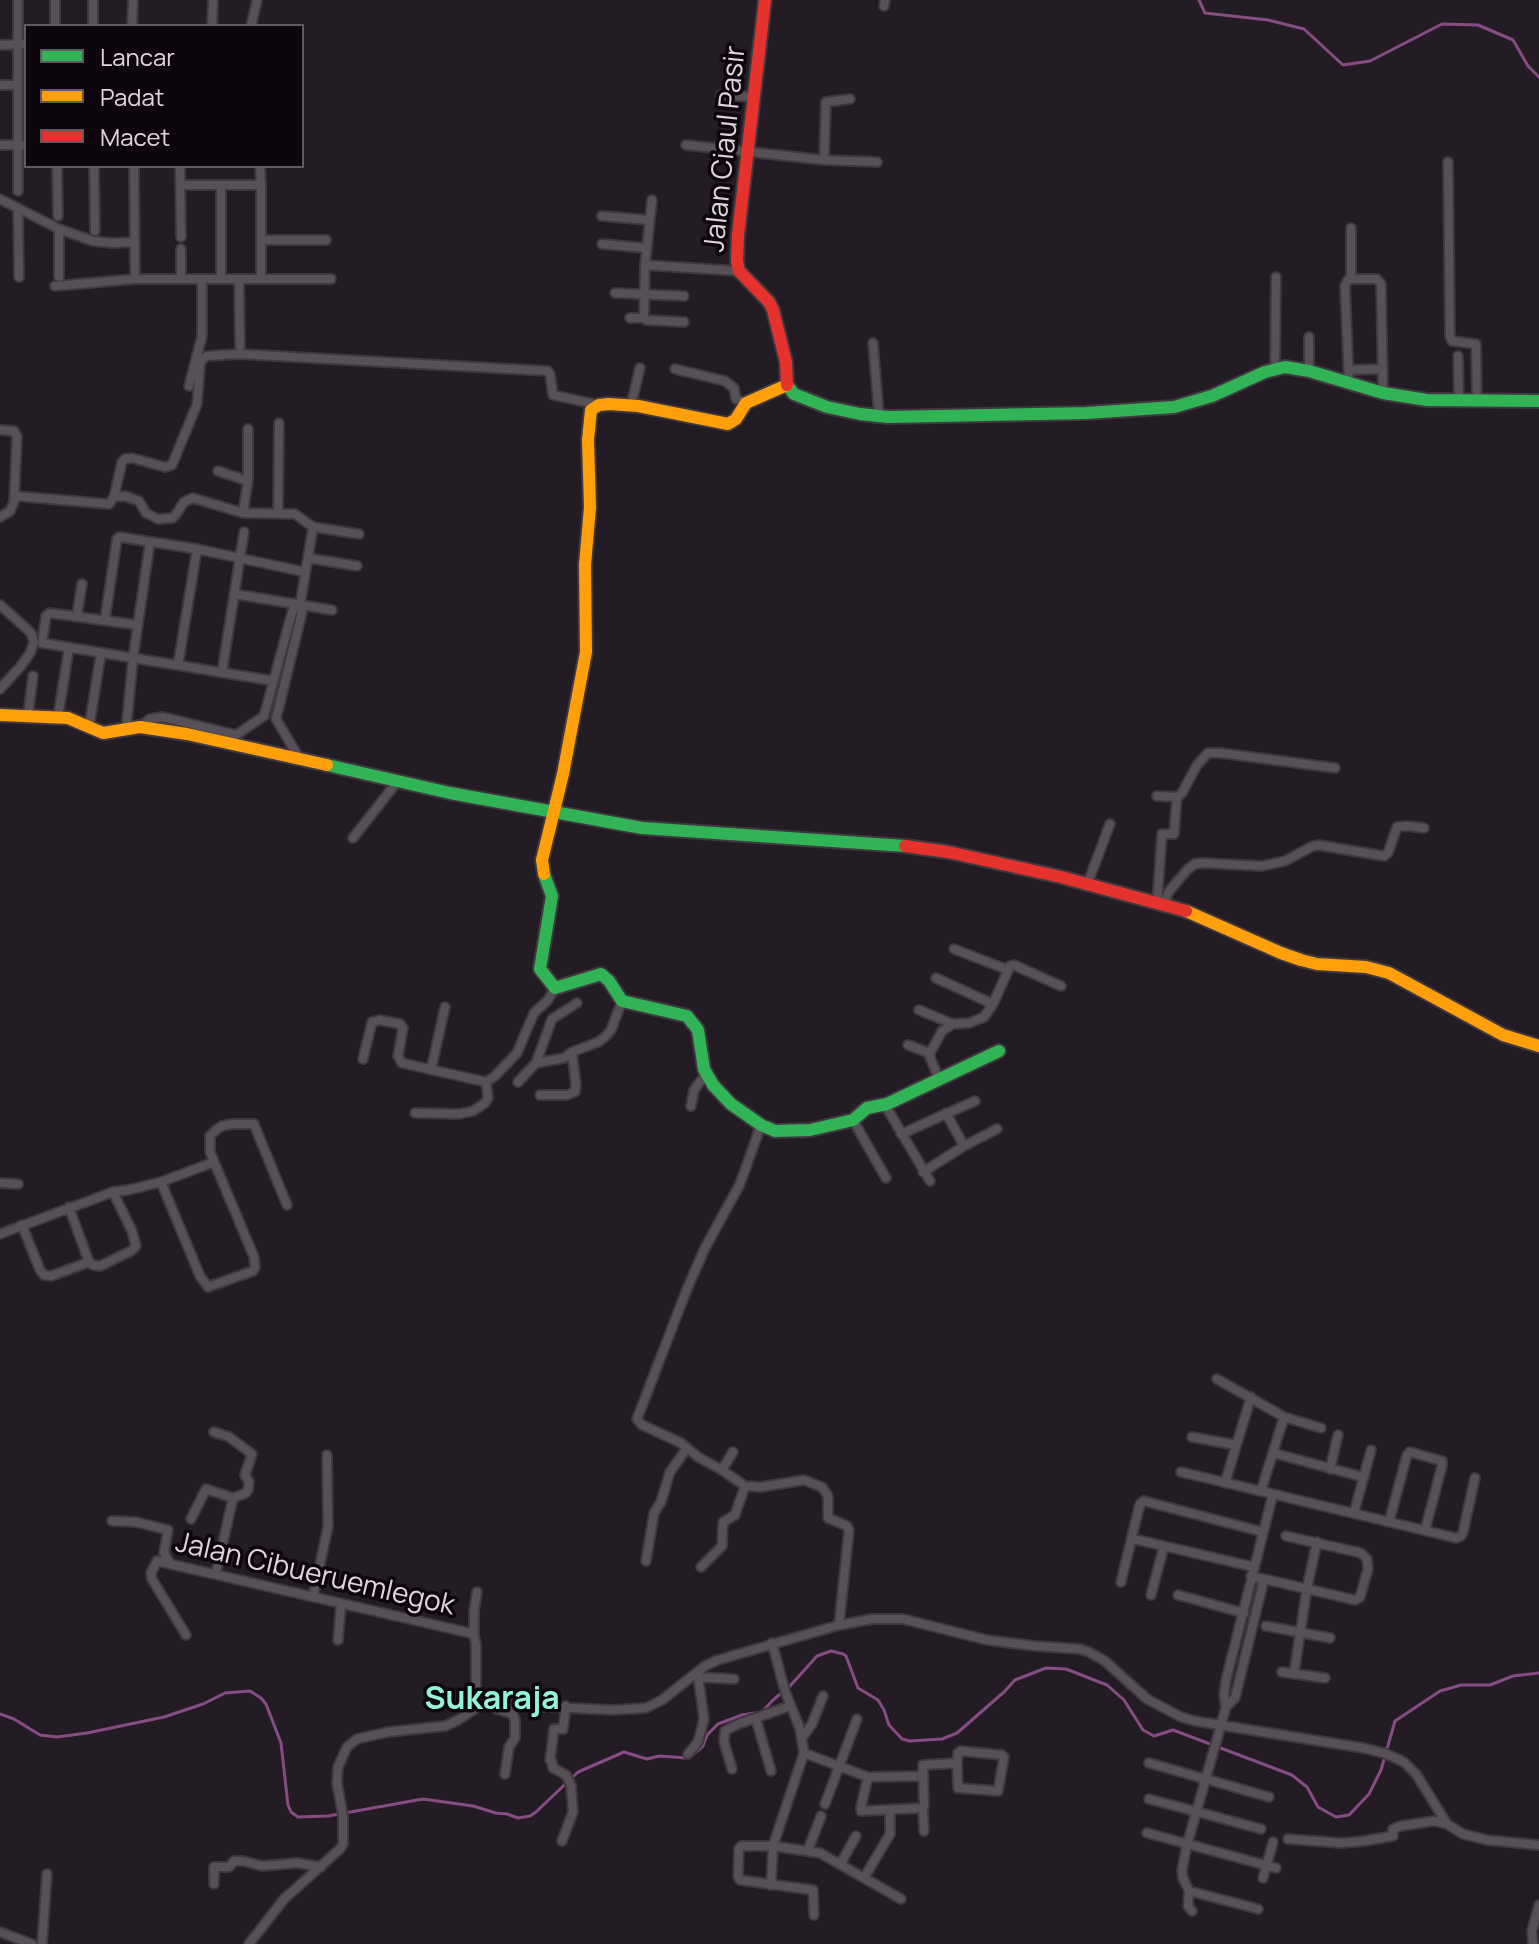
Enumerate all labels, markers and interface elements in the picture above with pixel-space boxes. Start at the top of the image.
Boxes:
legend [24,24,304,168]
text: Lancar [100,40,175,73]
street label: Jalan Ciaul Pasir [698,44,754,254]
text: Padat [100,80,164,113]
text: Macet [100,120,170,153]
street label: Jalan Cibueruemlegok [172,1527,458,1623]
district label: Sukaraja [424,1681,560,1719]

